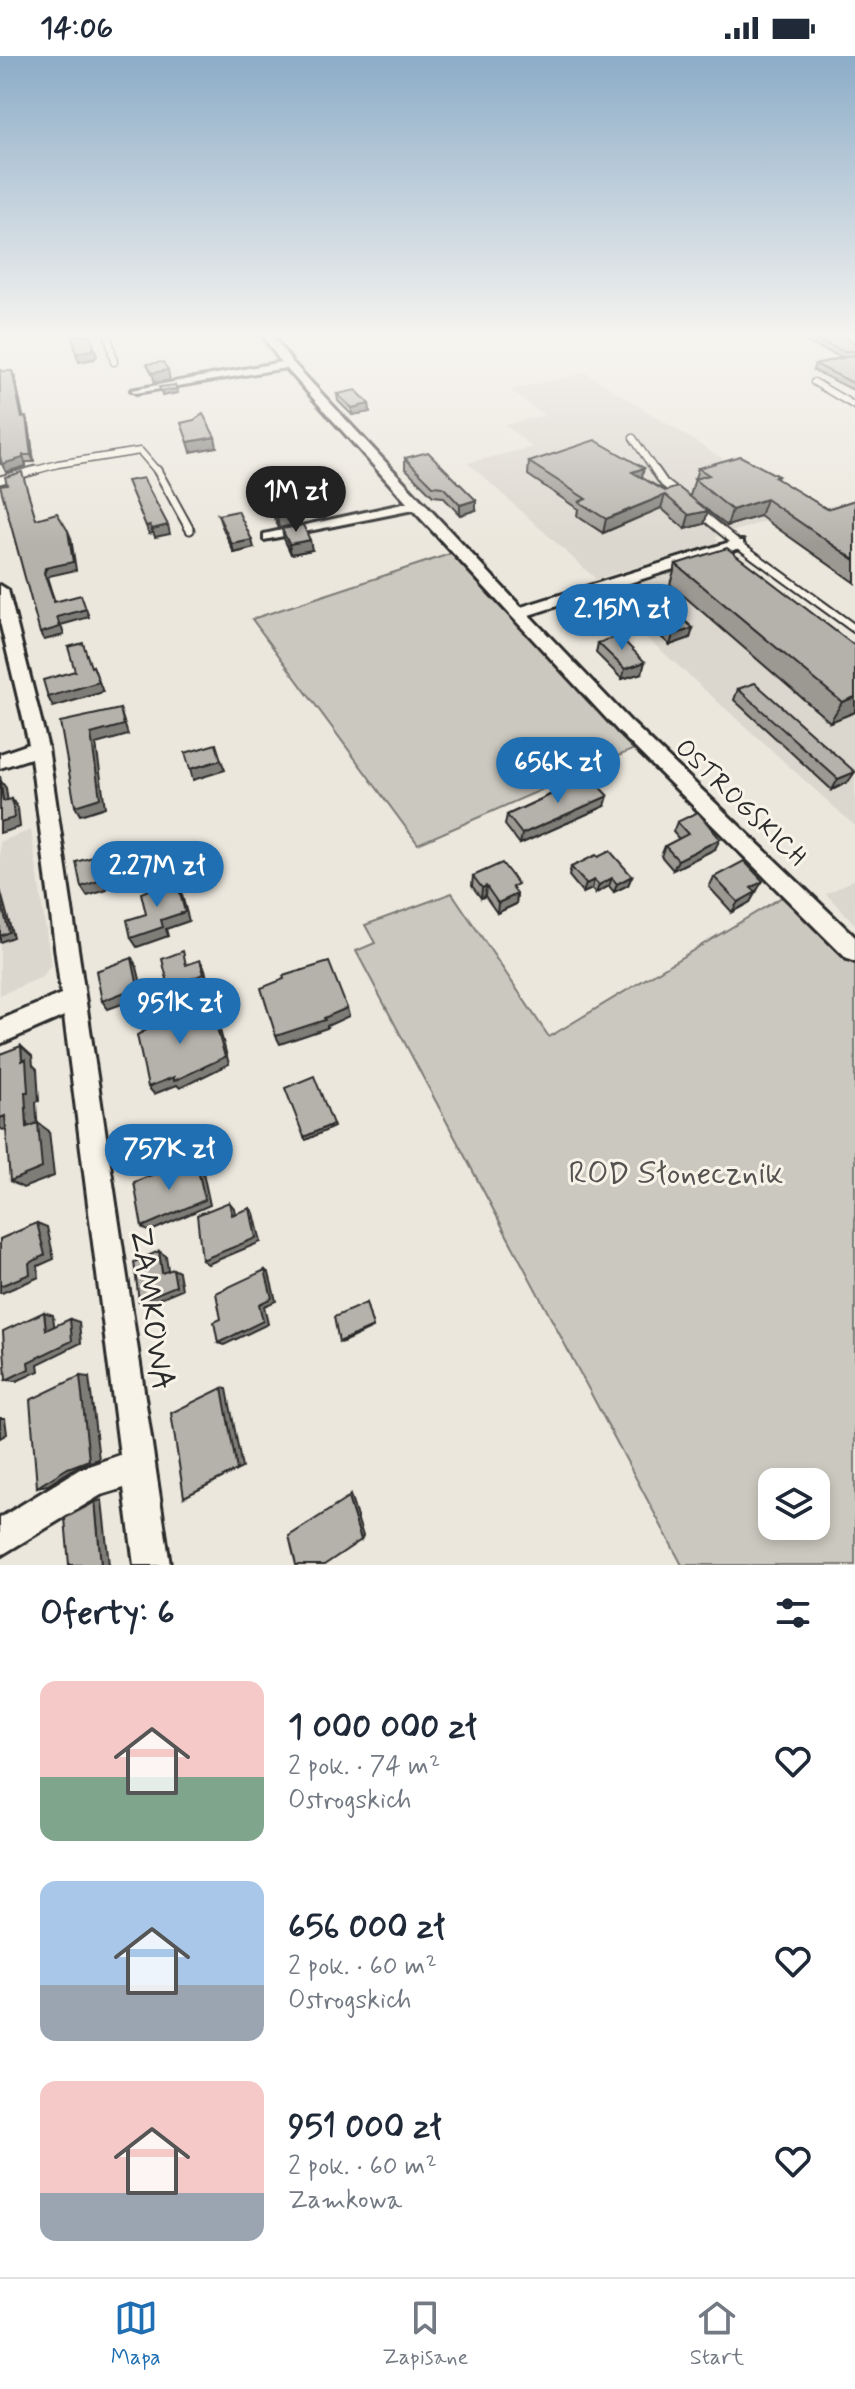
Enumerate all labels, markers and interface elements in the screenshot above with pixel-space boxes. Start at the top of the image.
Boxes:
text: 14:06 [40,9,113,48]
pin: 1M zł [240,466,352,534]
text: 1M zł [264,475,328,509]
pin: 2.15M zł [539,584,705,652]
text: 2.15M zł [574,593,670,627]
street label: OSTROGSKICH [667,732,813,874]
pin: 656K zł [484,737,632,805]
text: 656K zł [514,746,602,780]
pin: 2.27M zł [74,841,240,909]
text: 2.27M zł [109,850,205,884]
pin: 951K zł [106,978,254,1046]
text: 951K zł [138,987,222,1021]
pin: 757K zł [95,1124,243,1192]
text: 757K zł [123,1133,215,1167]
park label: ROD Słonecznik [568,1153,784,1195]
street label: ZAMKOWA [119,1225,183,1393]
map controls [758,1468,830,1540]
button: layers [758,1468,830,1540]
text: Oferty: 6 [40,1591,175,1636]
icon: filters [771,1591,815,1635]
text: 1 000 000 zł [288,1705,477,1750]
icon: home [104,1713,200,1809]
icon: heart [771,1739,815,1783]
text: 2 pok. · 74 m² [288,1750,440,1784]
text: Ostrogskich [288,1784,411,1818]
text: 656 000 zł [288,1905,445,1950]
icon: home [104,1913,200,2009]
icon: heart [771,1939,815,1983]
text: 2 pok. · 60 m² [288,1950,437,1984]
text: Ostrogskich [288,1984,411,2018]
text: 951 000 zł [288,2105,442,2150]
icon: home [104,2113,200,2209]
icon: heart [771,2139,815,2183]
text: 2 pok. · 60 m² [288,2150,437,2184]
text: Zamkowa [288,2184,402,2218]
tab: Mapa [111,2296,161,2372]
tab: Zapisane [382,2296,468,2372]
tab: Start [690,2296,744,2372]

